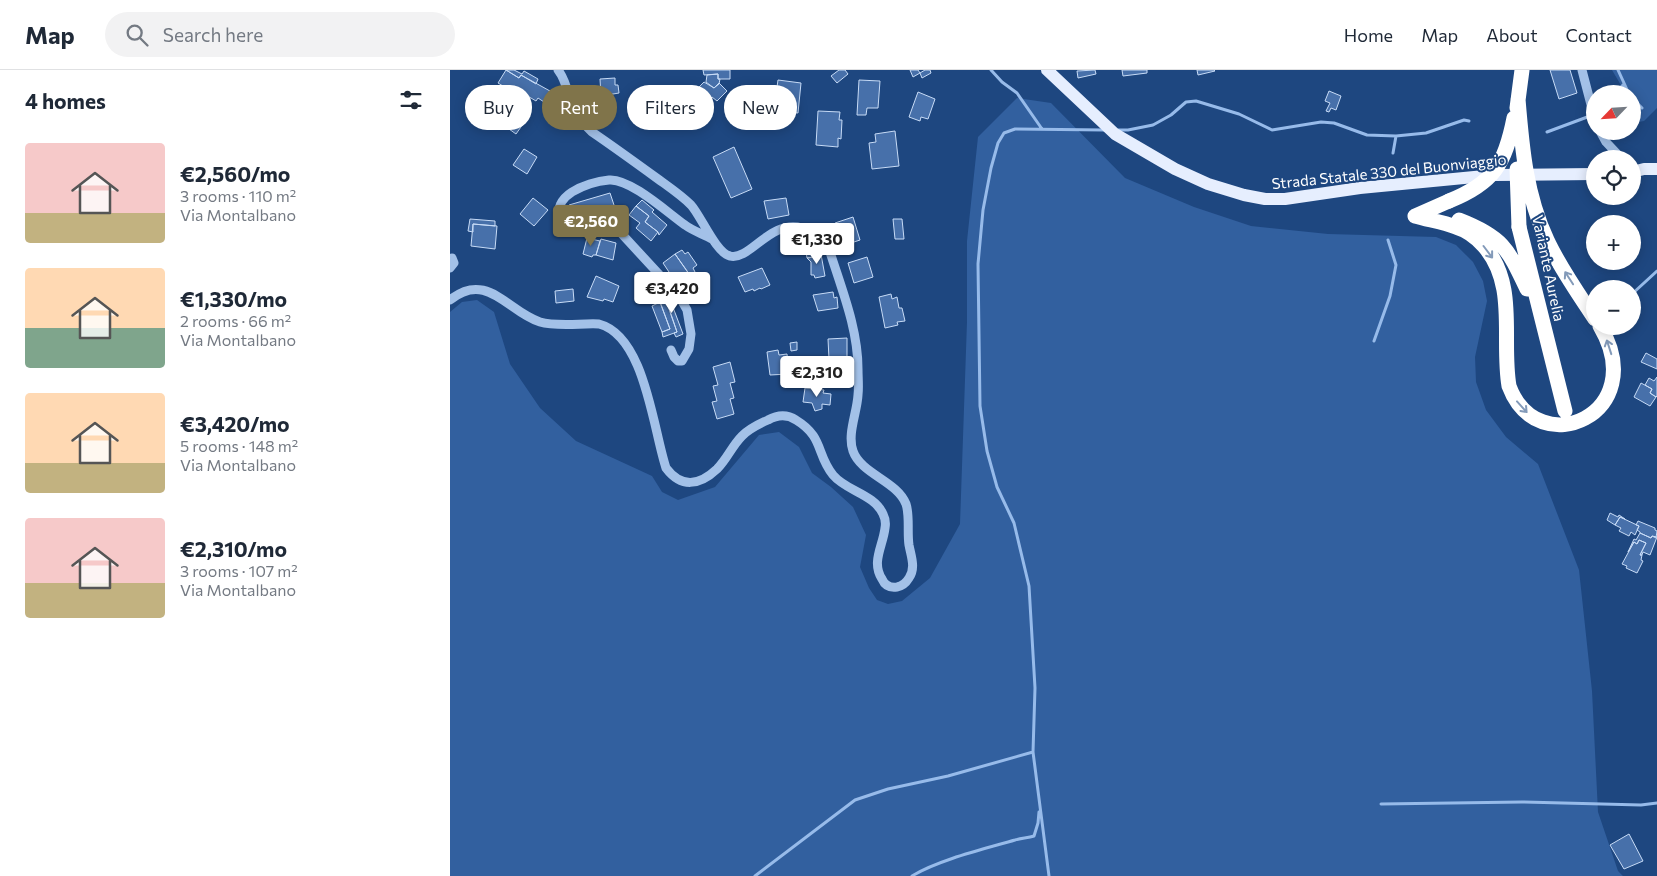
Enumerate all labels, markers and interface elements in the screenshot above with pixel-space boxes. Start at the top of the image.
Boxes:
search box [105,12,455,57]
text: Map [25,20,75,49]
icon: search [123,21,151,49]
text: Search here [163,23,263,46]
text: Home [1344,24,1393,46]
text: Map [1421,24,1458,46]
text: About [1486,24,1538,46]
text: Contact [1566,24,1632,46]
chip: Buy [465,85,532,130]
chip: Rent [542,85,617,130]
chip: Filters [627,85,714,130]
chip: New [724,85,797,130]
north arrow [1586,85,1641,140]
map controls [1586,85,1641,335]
icon: filters [397,86,425,114]
text: 4 homes [25,88,106,113]
street label: Strada Statale 330 del Buonviaggio [1271,150,1507,192]
button: locate [1586,150,1641,205]
text: €2,560/mo [180,161,290,186]
icon: home [65,163,125,223]
text: 3 rooms · 110 m² [180,186,296,205]
pin: €2,560 [550,204,632,247]
text: Via Montalbano [180,205,296,224]
text: €2,560 [564,211,618,230]
street label: Variante Aurelia [1529,213,1569,323]
button: + [1586,215,1641,270]
pin: €1,330 [776,222,858,265]
text: €1,330 [791,229,843,248]
one-way arrow [1483,245,1494,258]
one-way arrow [1563,271,1573,285]
pin: €3,420 [631,272,713,314]
text: €3,420 [645,278,699,297]
button: − [1586,280,1641,335]
text: €1,330/mo [180,286,287,311]
icon: home [65,288,125,348]
text: 2 rooms · 66 m² [180,311,291,330]
text: Via Montalbano [180,330,296,349]
one-way arrow [1604,340,1613,355]
pin: €2,310 [776,356,858,398]
text: €2,310 [791,362,843,381]
one-way arrow [1516,400,1528,413]
text: €3,420/mo [180,411,290,436]
icon: home [65,413,125,473]
text: 5 rooms · 148 m² [180,436,298,455]
text: Via Montalbano [180,455,296,474]
text: €2,310/mo [180,536,287,561]
icon: home [65,538,125,598]
text: 3 rooms · 107 m² [180,561,298,580]
text: Via Montalbano [180,580,296,599]

